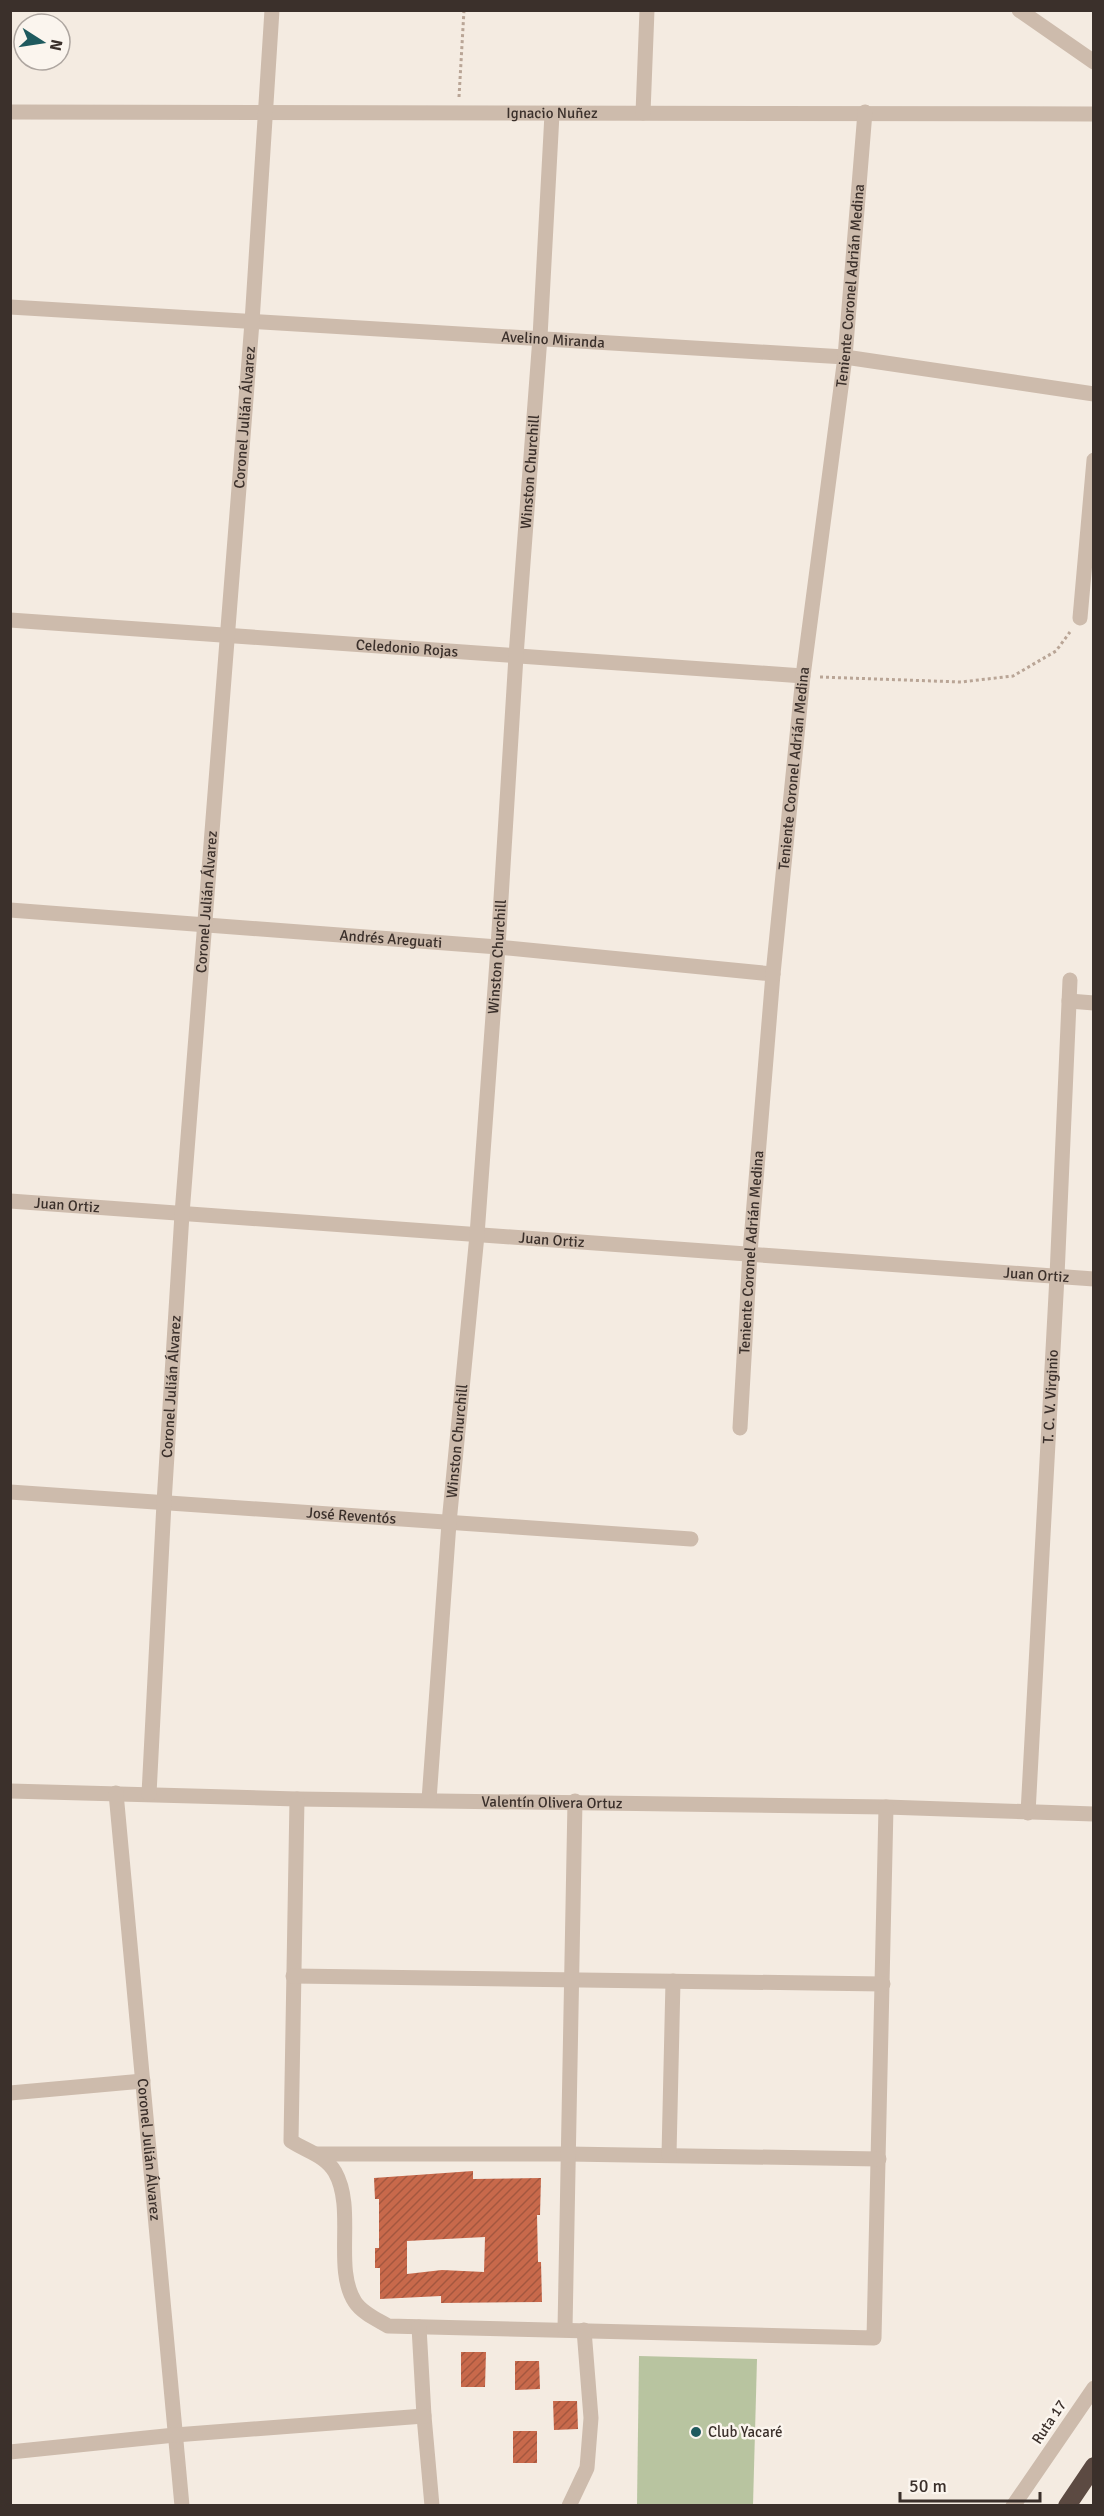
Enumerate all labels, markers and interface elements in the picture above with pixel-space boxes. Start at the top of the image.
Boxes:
north arrow [12,12,72,72]
text: N [45,37,67,52]
street label: Ignacio Nuñez [506,104,598,122]
street label: Teniente Coronel Adrián Medina [832,183,868,389]
street label: Avelino Miranda [501,327,605,352]
street label: Coronel Julián Álvarez [230,345,259,489]
street label: Winston Churchill [517,414,543,530]
street label: Celedonio Rojas [355,635,459,661]
street label: Teniente Coronel Adrián Medina [775,666,813,871]
street label: Coronel Julián Álvarez [192,830,221,974]
street label: Winston Churchill [484,899,510,1015]
street label: Andrés Areguati [339,926,443,952]
street label: Teniente Coronel Adrián Medina [735,1150,767,1355]
street label: Juan Ortiz [33,1194,101,1216]
street label: Juan Ortiz [518,1229,585,1251]
street label: Juan Ortiz [1003,1264,1070,1286]
street label: Coronel Julián Álvarez [158,1314,185,1458]
street label: T. C. V. Virginio [1039,1349,1062,1444]
street label: Winston Churchill [442,1383,471,1499]
street label: José Reventós [306,1503,397,1528]
street label: Valentín Olivera Ortuz [481,1793,623,1812]
street label: Coronel Julián Álvarez [133,2077,165,2222]
street label: Ruta 17 [1028,2397,1070,2447]
place label: Club Yacaré [708,2423,783,2441]
marker: Club Yacaré [689,2425,703,2439]
scale bar [900,2465,1040,2503]
text: 50 m [909,2475,947,2497]

